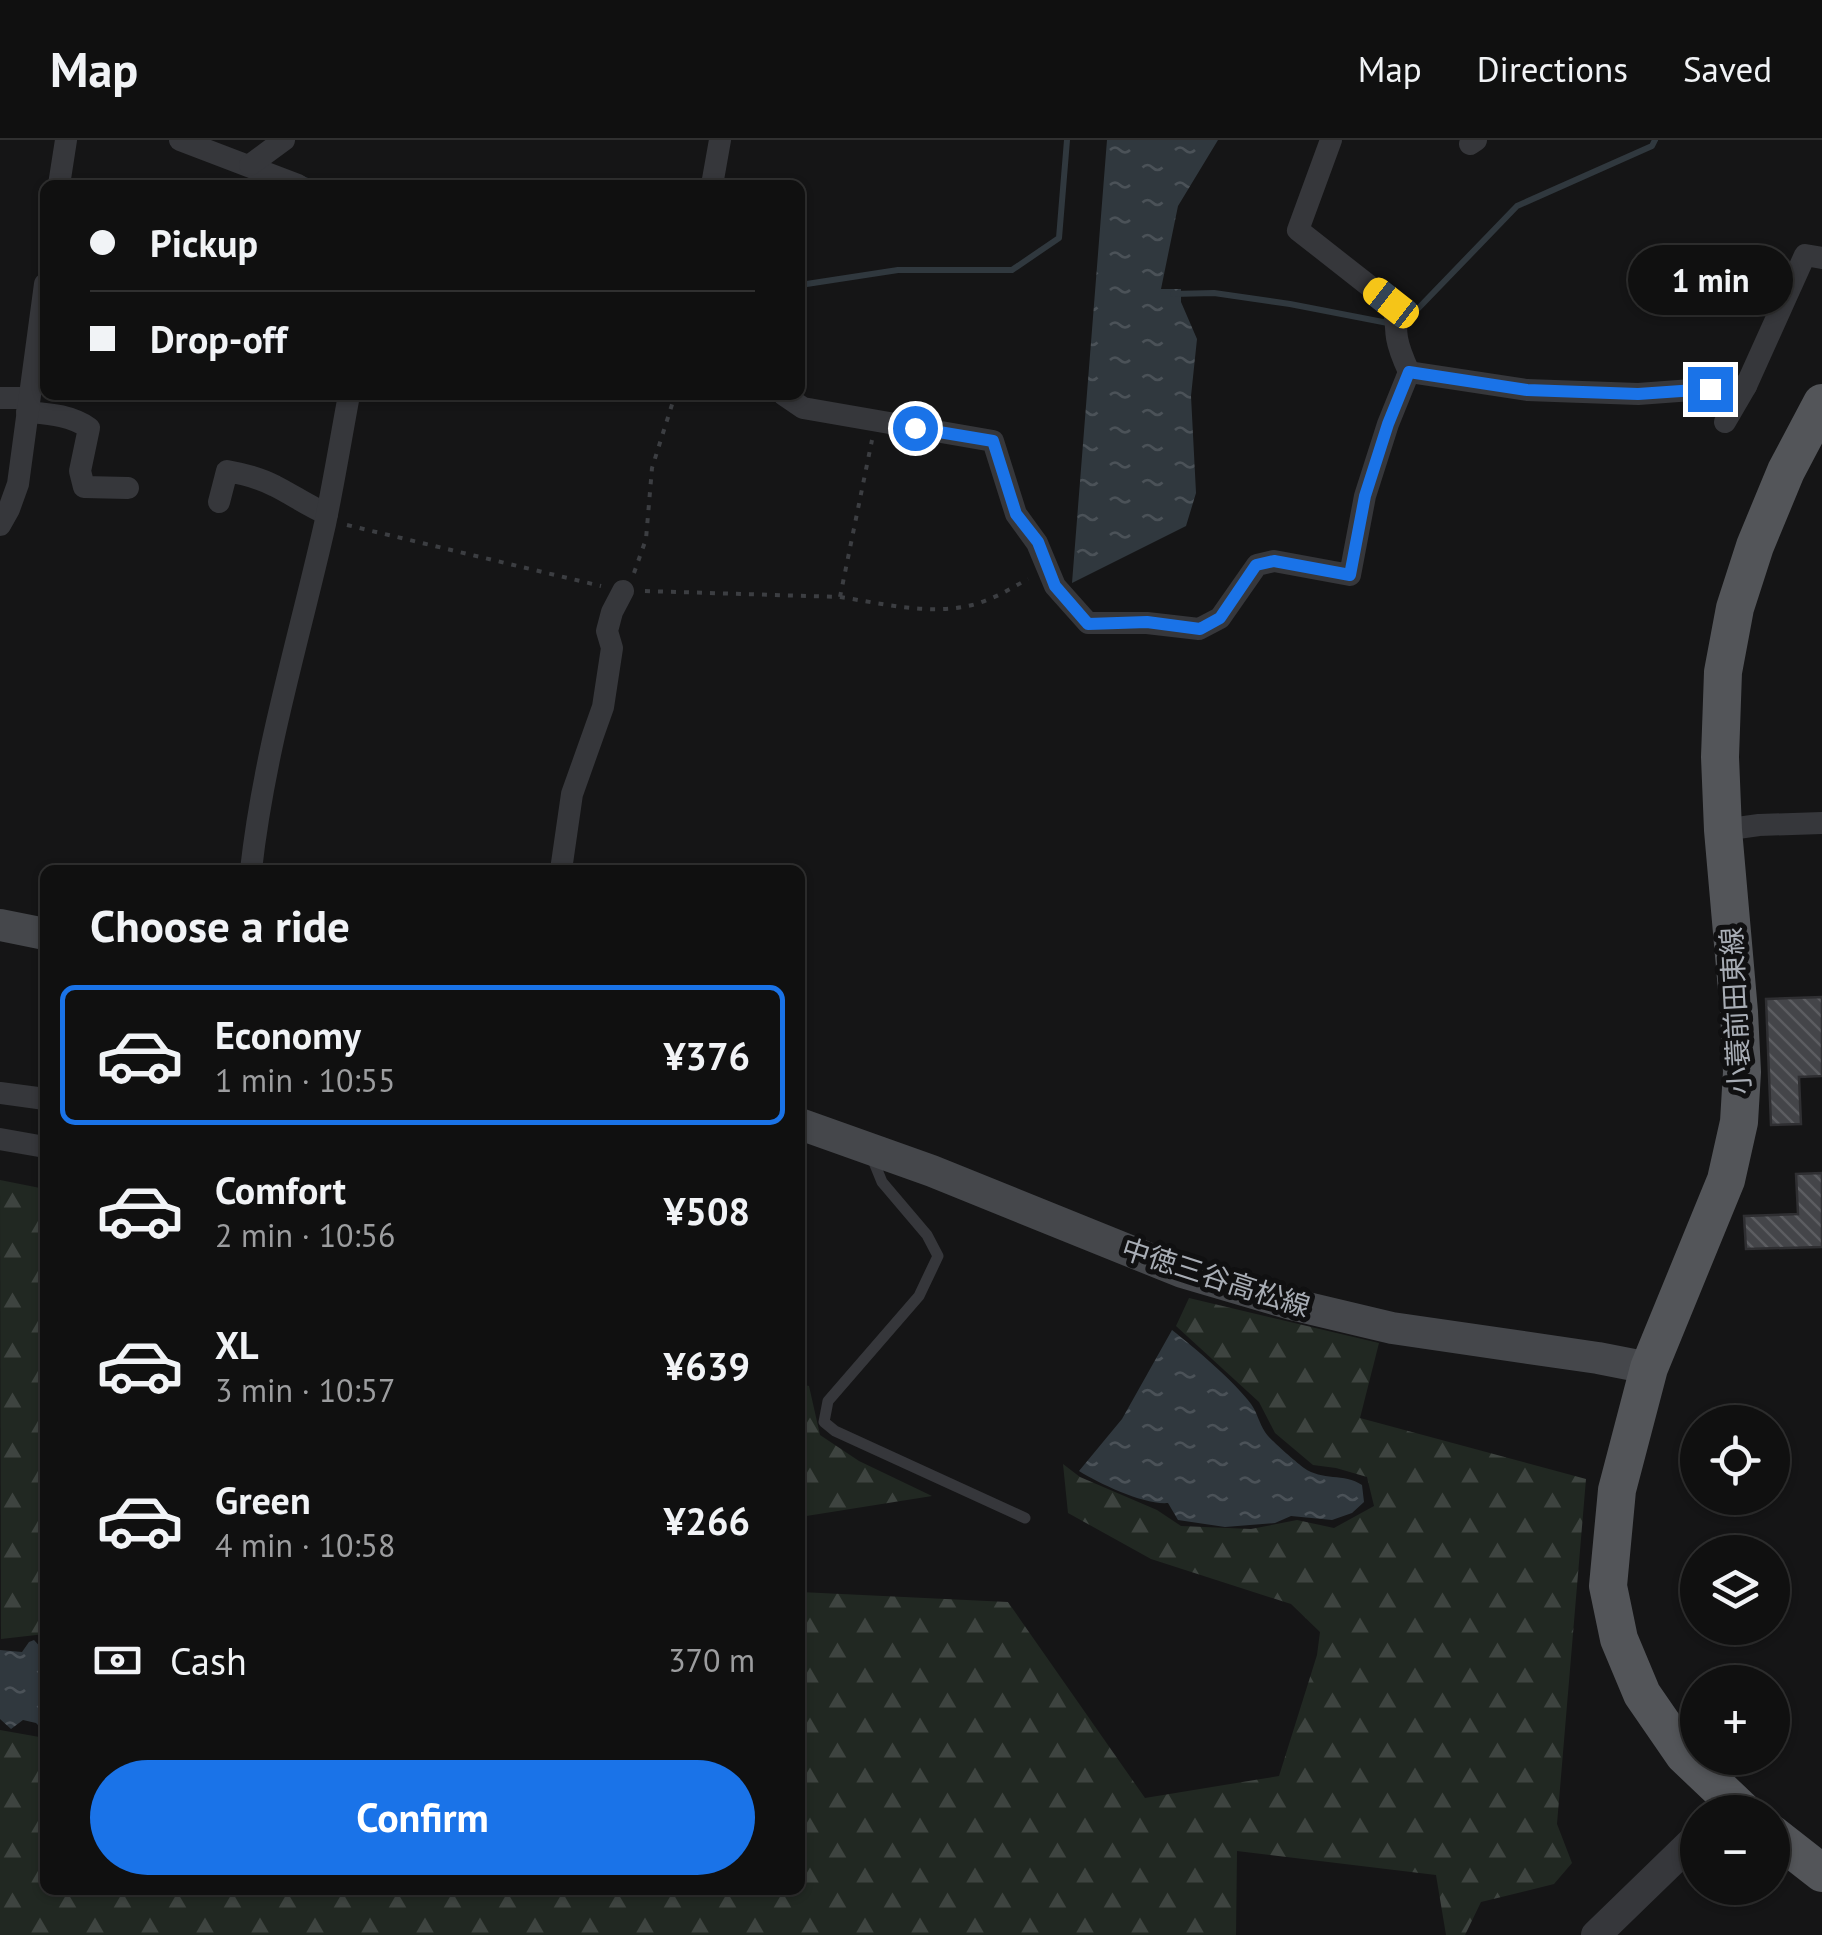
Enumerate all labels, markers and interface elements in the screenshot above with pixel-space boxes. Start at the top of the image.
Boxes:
text: Map [50,38,138,100]
text: Map [1358,46,1422,92]
text: Directions [1477,46,1628,92]
text: Saved [1683,46,1772,92]
text: Pickup [150,218,258,267]
callout: 1 min [1628,244,1792,314]
text: 1 min [1671,259,1750,301]
car [1358,273,1424,333]
text: Drop-off [150,314,287,363]
route end [1688,367,1733,412]
route start [893,406,938,451]
text: Choose a ride [90,896,350,954]
street label: 小蓑前田東線 [1712,926,1758,1096]
icon: car [95,1010,185,1100]
text: Economy [215,1010,361,1059]
text: ¥376 [664,1031,750,1080]
text: 1 min · 10:55 [215,1059,395,1101]
icon: car [95,1165,185,1255]
text: Comfort [215,1165,346,1214]
text: ¥508 [664,1186,750,1235]
text: 2 min · 10:56 [215,1214,395,1256]
street label: 中徳三谷高松線 [1117,1229,1315,1325]
icon: car [95,1320,185,1410]
text: XL [215,1320,259,1369]
text: ¥639 [664,1341,750,1390]
text: 3 min · 10:57 [215,1369,395,1411]
map controls [1680,1405,1790,1905]
button: locate [1680,1405,1790,1515]
icon: car [95,1475,185,1565]
text: Green [215,1475,311,1524]
text: ¥266 [664,1496,750,1545]
text: 4 min · 10:58 [215,1524,395,1566]
button: layers [1680,1535,1790,1645]
icon: cash [90,1633,145,1688]
text: Cash [170,1636,247,1685]
text: 370 m [668,1639,755,1681]
button: + [1680,1665,1790,1775]
button: Confirm [90,1760,755,1875]
button: − [1680,1795,1790,1905]

